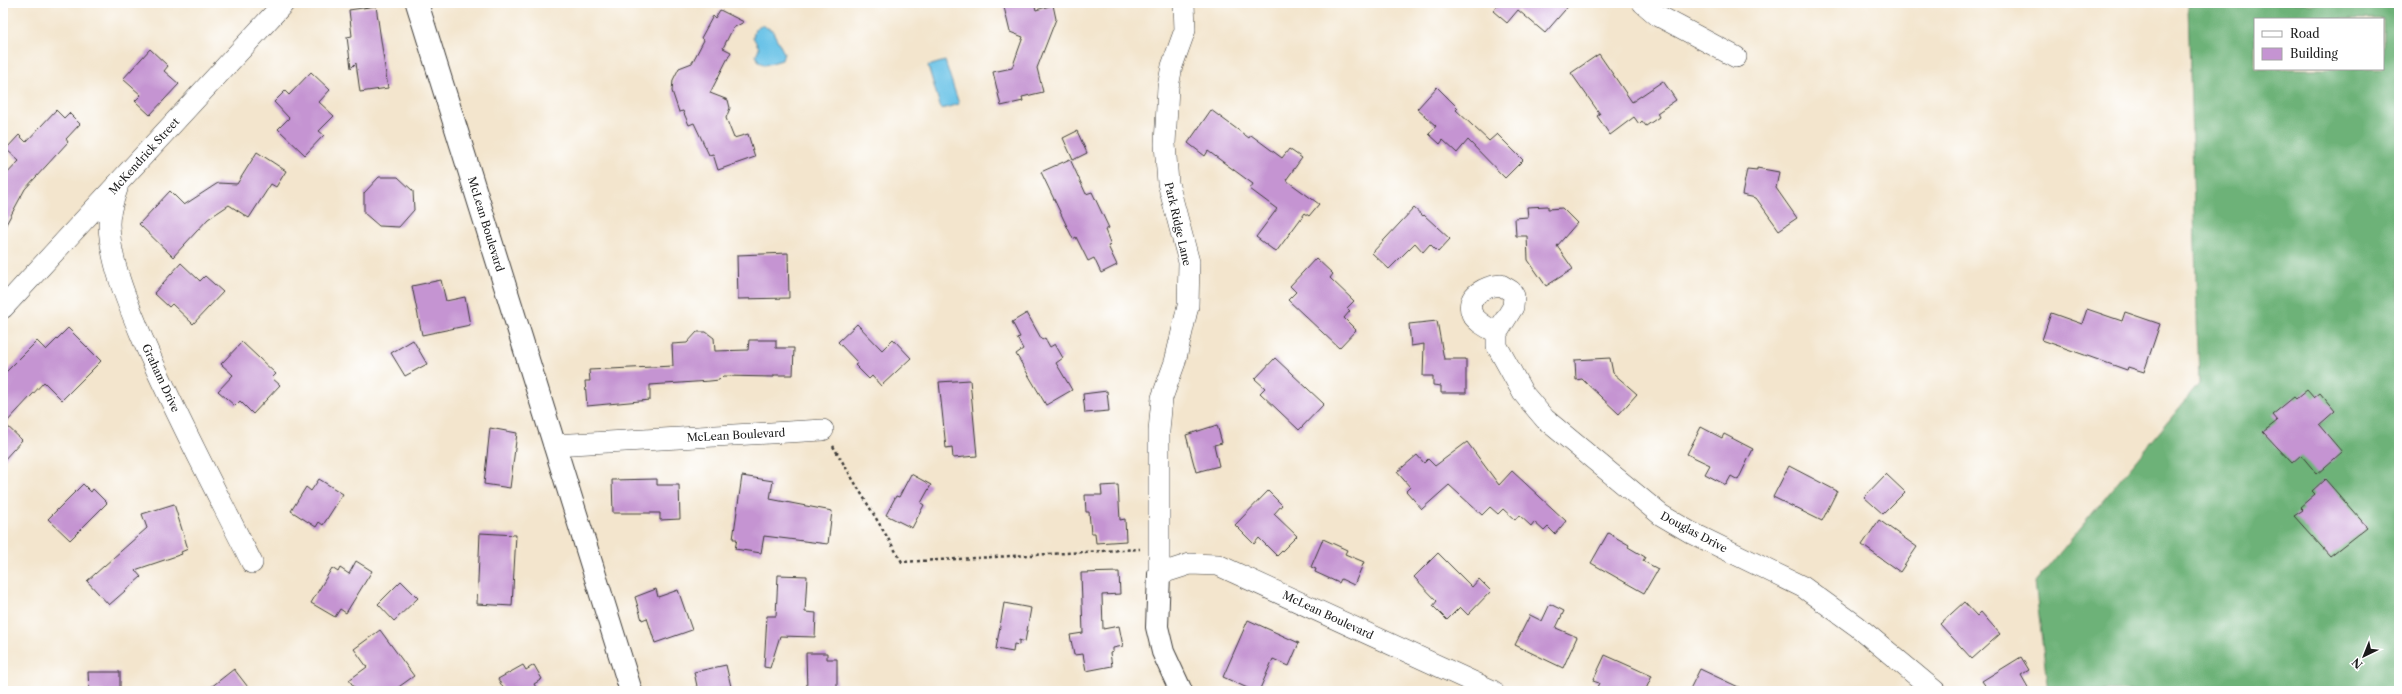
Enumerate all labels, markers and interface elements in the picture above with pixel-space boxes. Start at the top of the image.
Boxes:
legend [2254,18,2384,70]
text: Road [2290,26,2320,41]
text: Building [2290,46,2338,61]
street label: McKendrick Street [106,115,182,197]
street label: McLean Boulevard [465,175,507,274]
street label: Park Ridge Lane [1162,181,1194,267]
street label: Graham Drive [139,342,183,414]
street label: McLean Boulevard [686,425,786,445]
street label: Douglas Drive [1658,509,1730,555]
street label: McLean Boulevard [1280,588,1376,642]
north arrow [2344,636,2384,676]
text: N [2349,655,2365,672]

